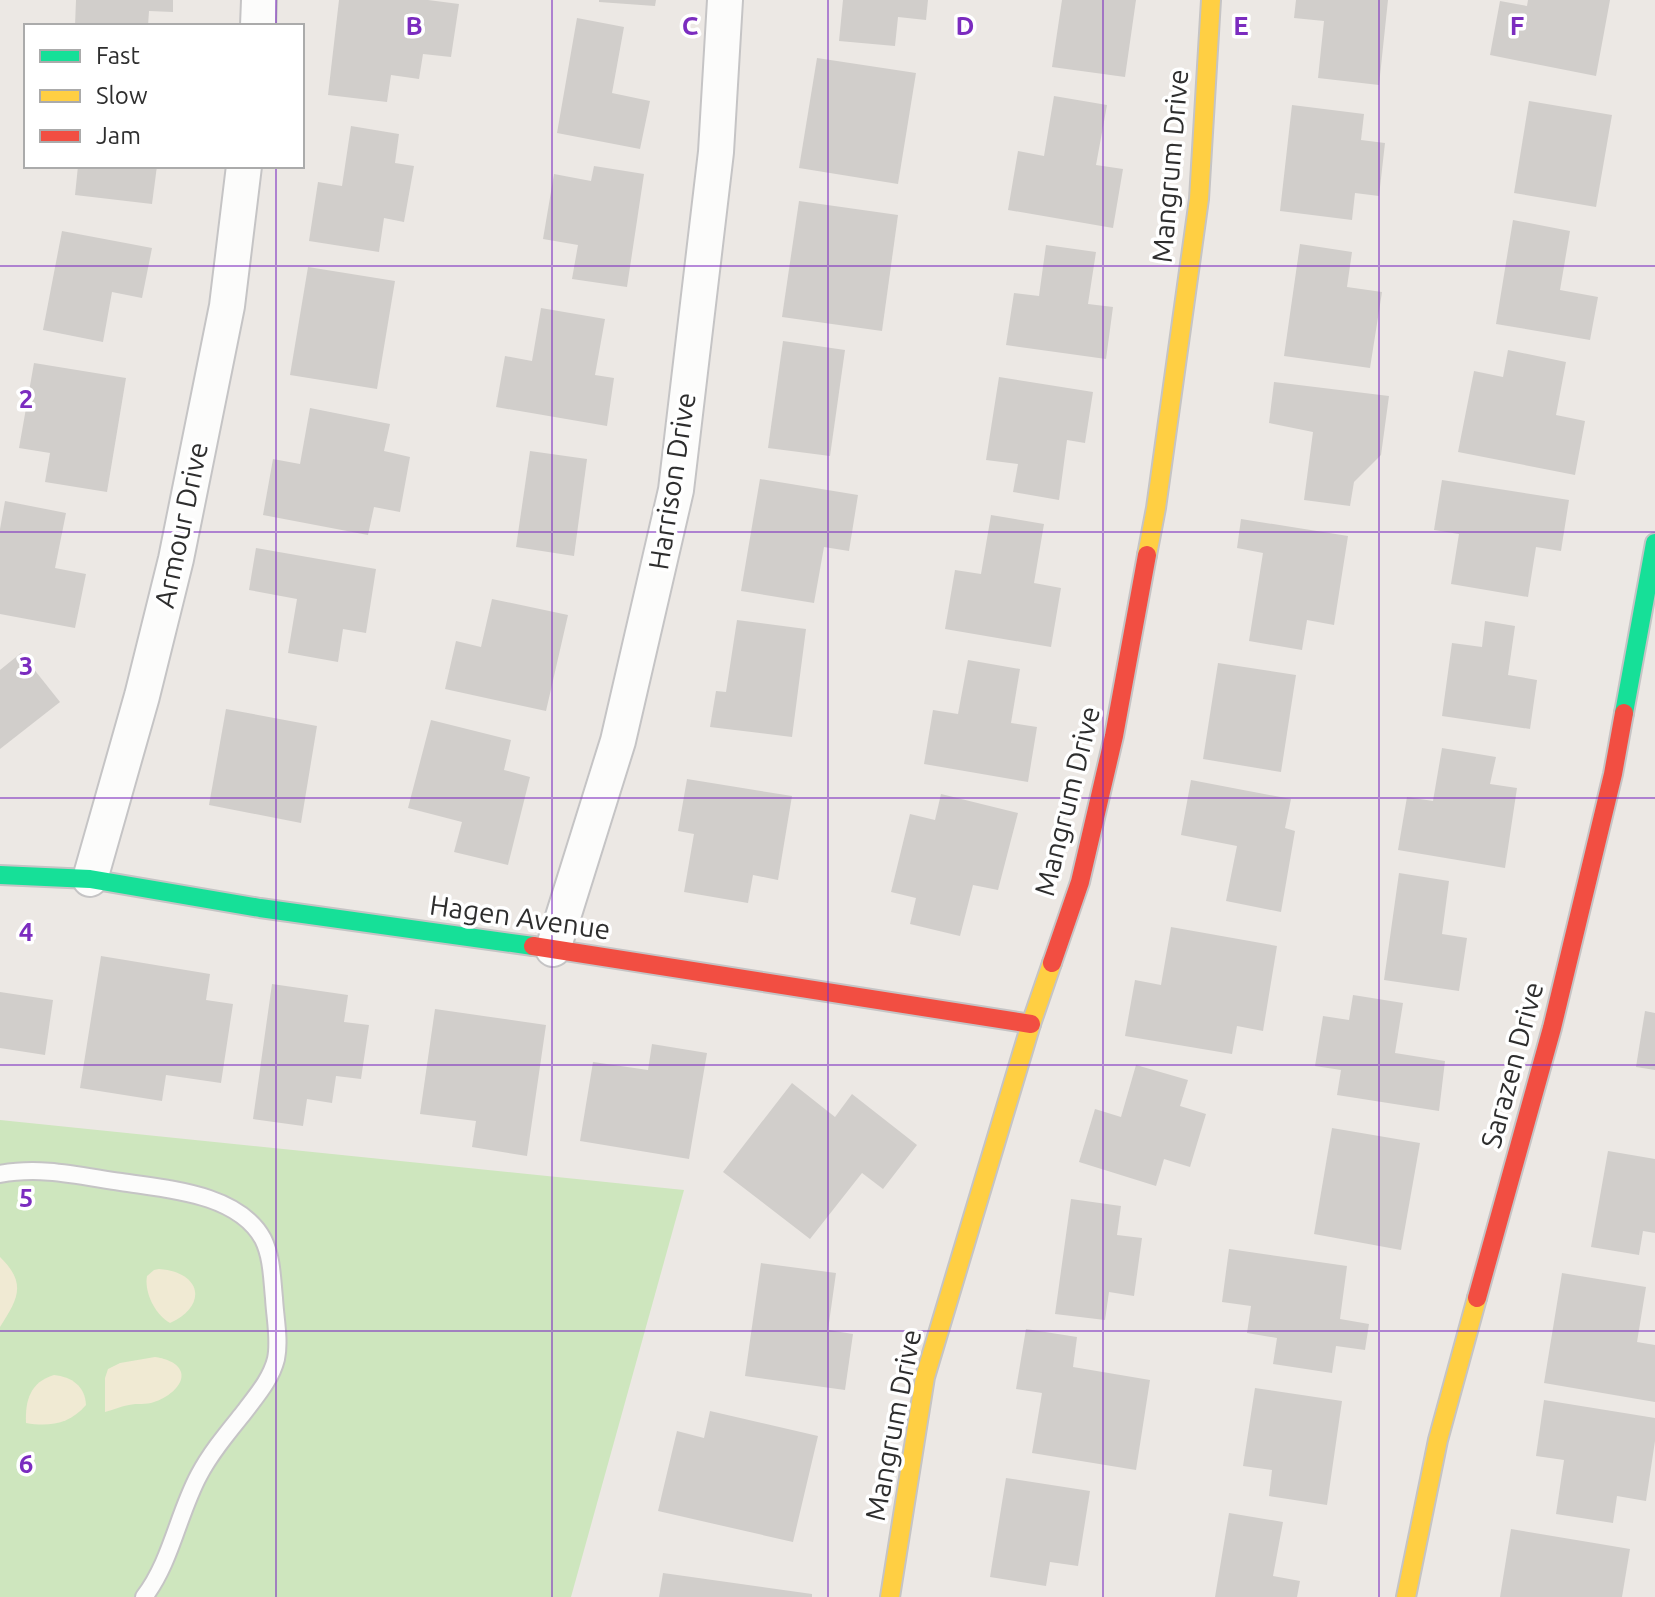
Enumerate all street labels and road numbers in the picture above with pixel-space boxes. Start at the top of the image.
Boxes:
street label: Mangrum Drive [1146,68,1193,264]
street label: Harrison Drive [642,390,701,572]
street label: Armour Drive [148,439,213,611]
street label: Mangrum Drive [1028,703,1105,899]
street label: Hagen Avenue [428,888,612,945]
street label: Sarazen Drive [1474,978,1549,1151]
street label: Mangrum Drive [859,1327,926,1523]

